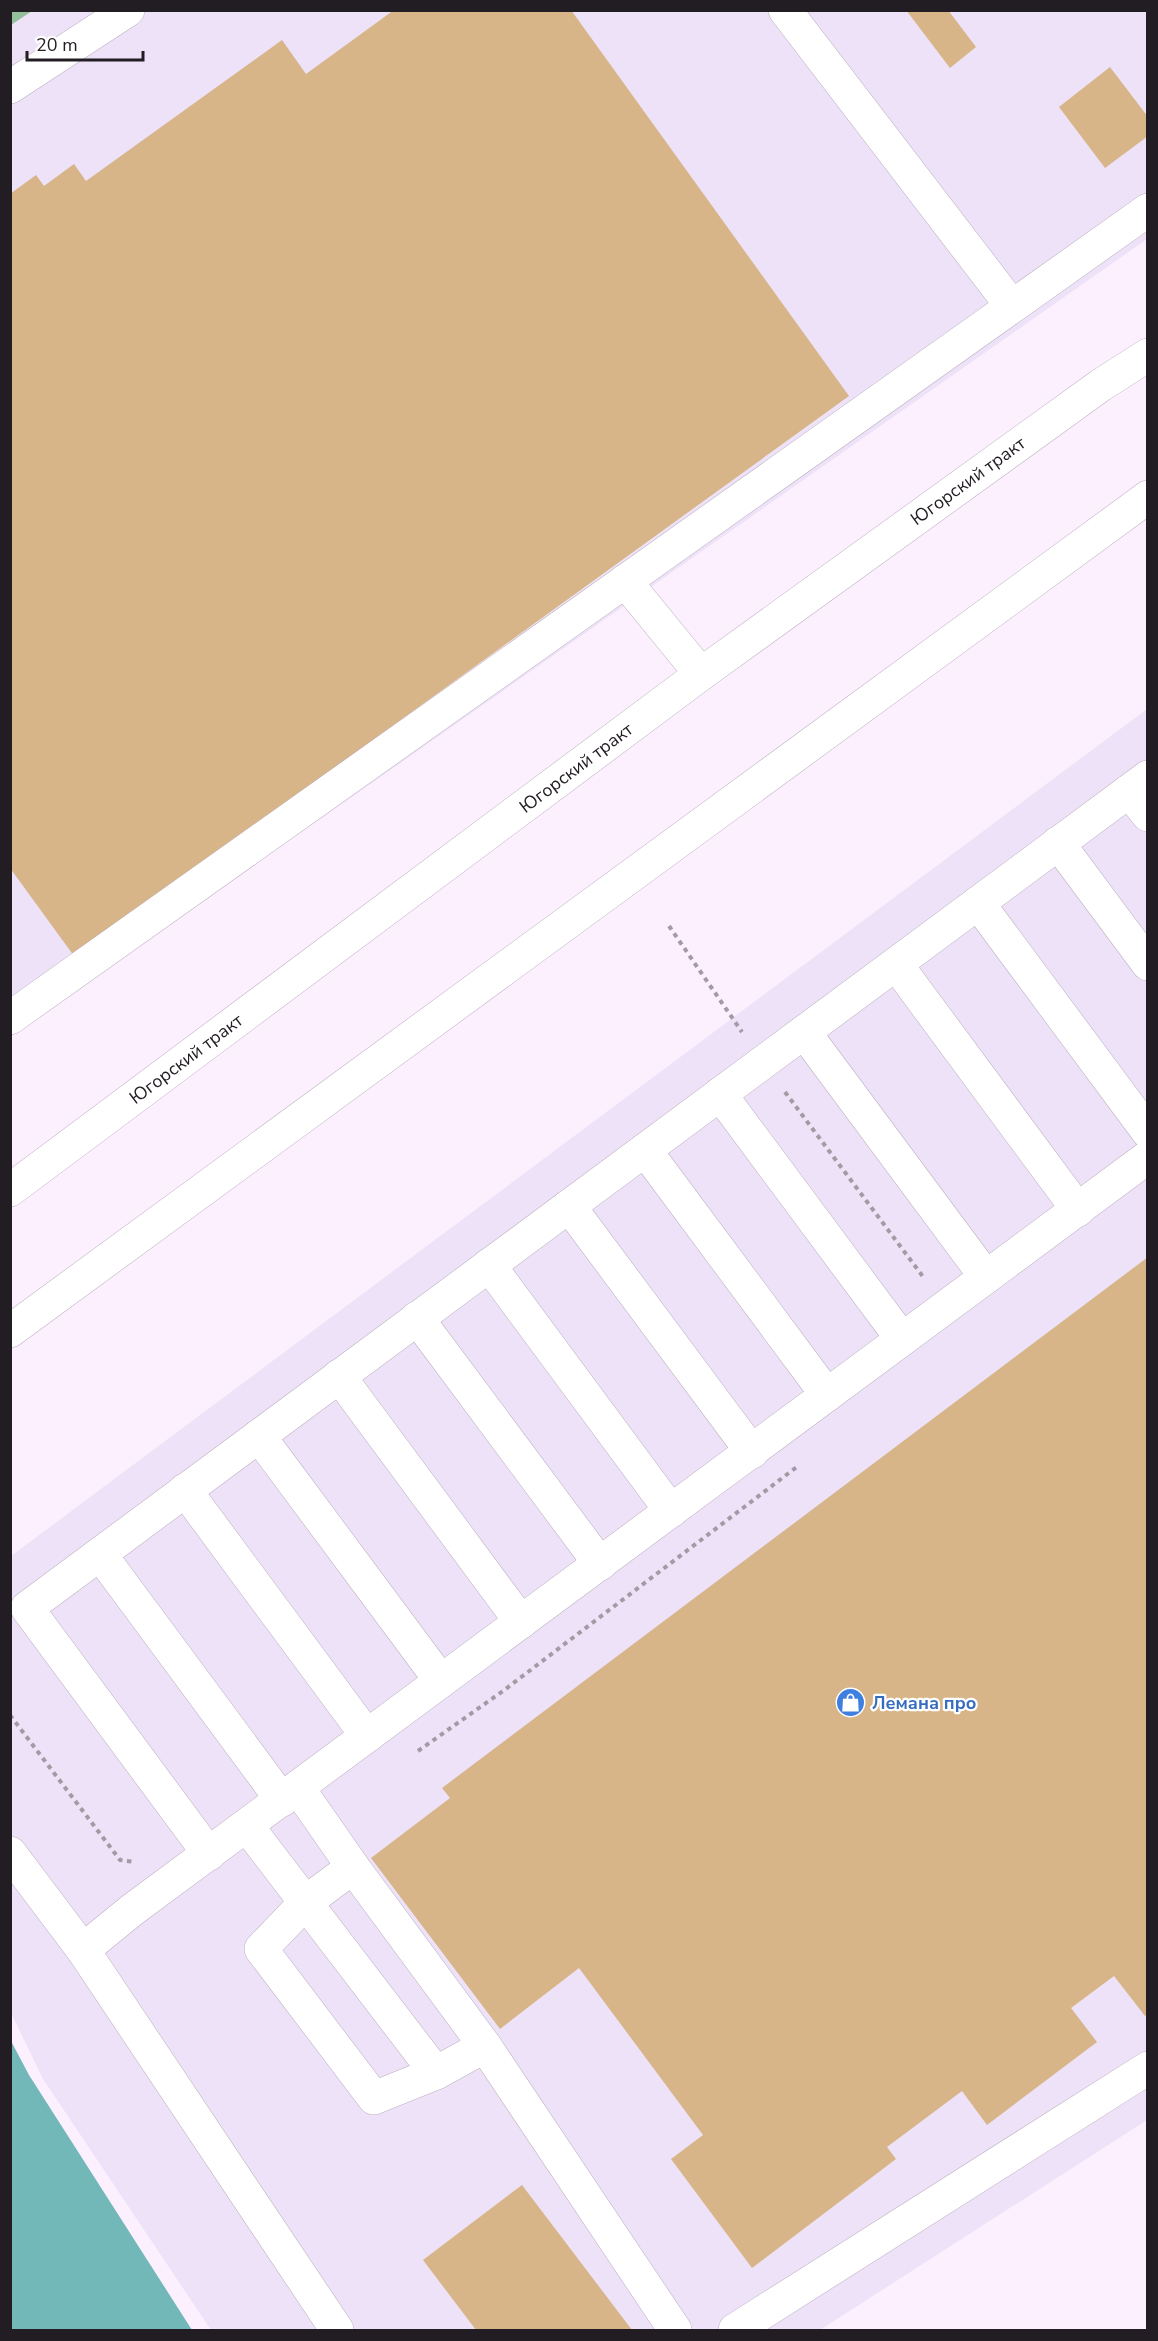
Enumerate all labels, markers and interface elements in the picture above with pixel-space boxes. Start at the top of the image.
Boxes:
scale bar [27,24,142,62]
text: 20 m [36,33,78,57]
street label: Югорский тракт [906,431,1030,531]
street label: Югорский тракт [514,717,638,819]
street label: Югорский тракт [124,1008,248,1110]
shop icon: Лемана про [835,1687,867,1719]
place label: Лемана про [872,1691,976,1715]

